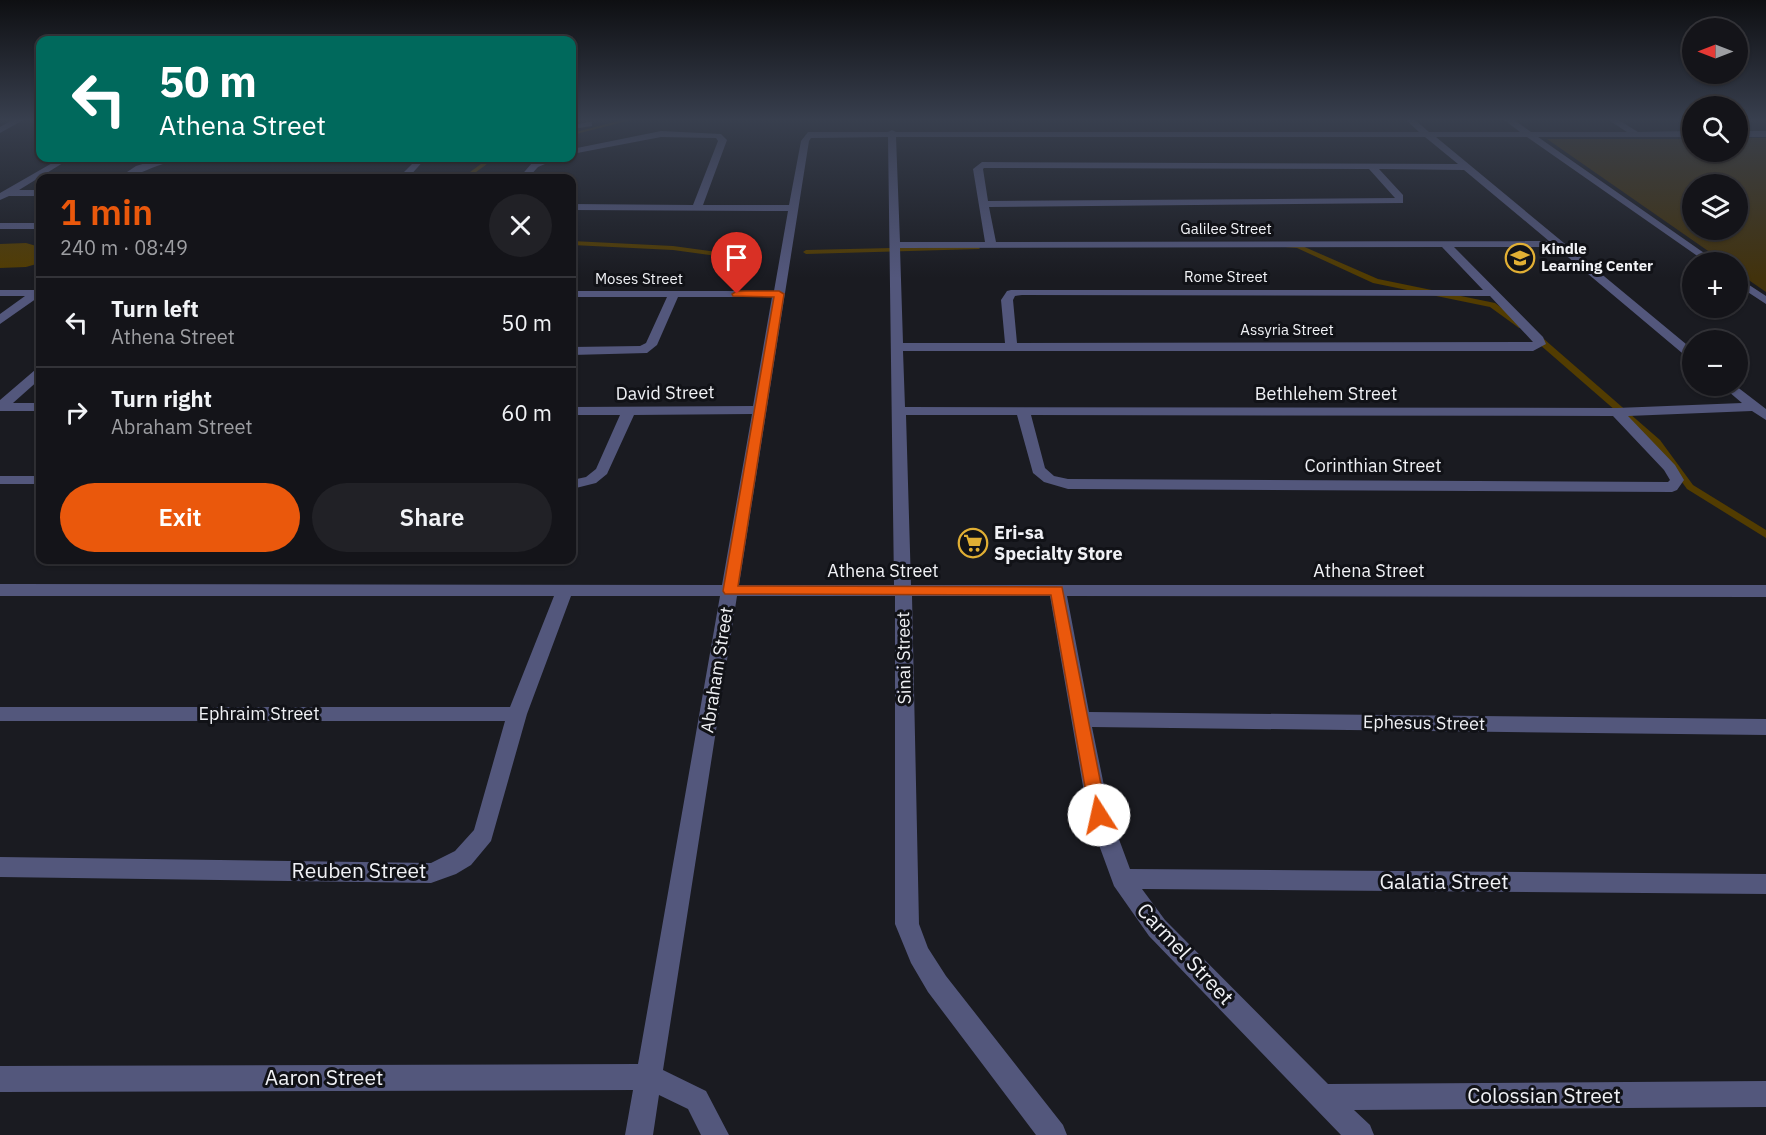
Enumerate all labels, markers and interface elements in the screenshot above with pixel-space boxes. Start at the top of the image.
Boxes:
north arrow [1682,18,1748,84]
map controls [1682,18,1748,396]
text: 50 m [159,54,257,109]
icon: left [60,60,138,138]
button: search [1682,96,1748,162]
text: Athena Street [159,107,326,142]
button: layers [1682,174,1748,240]
text: 1 min [60,188,153,235]
button: close [489,194,552,257]
street label: Galilee Street [1180,219,1272,238]
pin [711,232,762,294]
text: 240 m · 08:49 [60,234,188,261]
place label: Kindle Learning Center [1541,239,1653,275]
icon: arrive [720,241,753,274]
school or university icon: Kindle Learning Center [1504,242,1536,274]
button: + [1682,252,1748,318]
street label: Rome Street [1184,267,1268,286]
street label: Moses Street [595,269,683,288]
text: Turn left [111,294,199,323]
icon: left [60,306,93,339]
text: 50 m [501,308,552,337]
street label: Assyria Street [1240,320,1334,339]
text: Athena Street [111,323,235,350]
button: − [1682,330,1748,396]
street label: David Street [615,380,715,405]
street label: Bethlehem Street [1255,382,1397,405]
text: Turn right [111,384,212,413]
icon: right [60,396,93,429]
text: 60 m [501,398,552,427]
text: Abraham Street [111,413,252,440]
street label: Corinthian Street [1304,454,1442,477]
button: Exit [60,483,300,552]
button: Share [312,483,552,552]
place label: Eri-sa Specialty Store [994,521,1123,565]
supermarket icon: Eri-sa Specialty Store [957,527,989,559]
street label: Athena Street [827,559,939,582]
street label: Athena Street [1313,559,1425,582]
street label: Abraham Street [695,605,738,735]
street label: Sinai Street [891,611,916,705]
street label: Ephraim Street [198,702,320,725]
street label: Ephesus Street [1363,710,1485,735]
position arrow [1067,783,1131,847]
street label: Reuben Street [292,856,426,884]
street label: Galatia Street [1379,867,1509,895]
street label: Carmel Street [1131,896,1240,1010]
street label: Aaron Street [265,1063,383,1091]
street label: Colossian Street [1467,1081,1621,1109]

